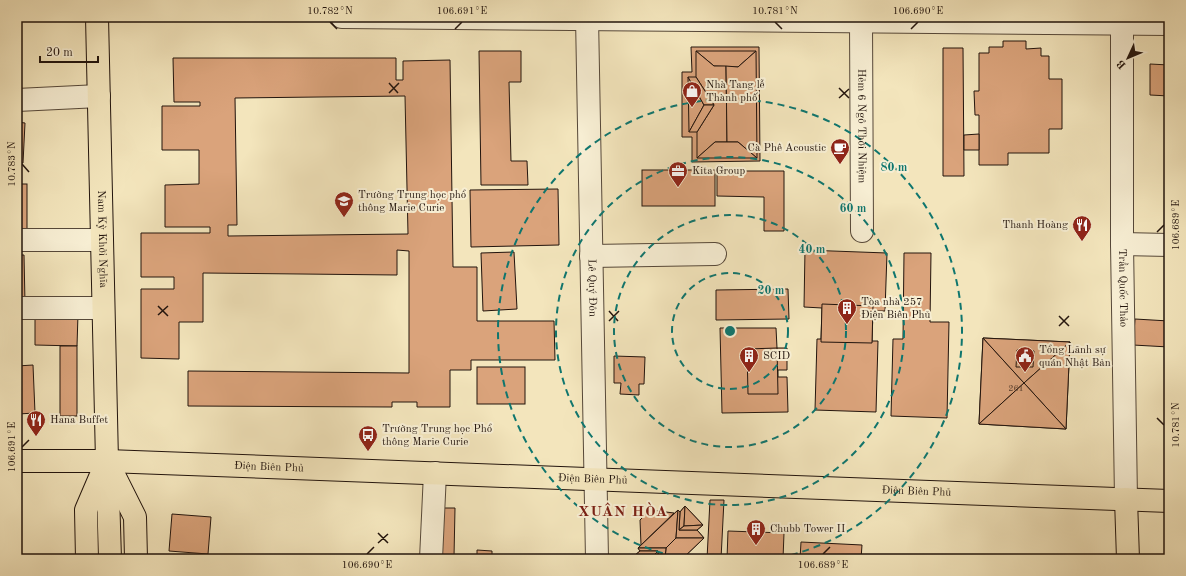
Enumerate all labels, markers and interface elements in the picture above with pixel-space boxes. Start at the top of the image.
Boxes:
text: 10.782°N [307,6,353,16]
text: 106.691°E [437,6,487,16]
text: 10.781°N [752,6,798,16]
text: 106.690°E [893,6,943,16]
scale bar [40,38,98,64]
north arrow [1108,38,1148,78]
text: 20 m [46,47,73,59]
text: B [1115,57,1129,71]
street label: Hẻm 6 Ngô Thời Nhiệm [856,69,867,184]
place label: Nhà Tang lễ Thành phố [706,79,765,104]
shop icon: Nhà Tang lễ Thành phố [681,80,703,108]
cafe icon: Cà Phê Acoustic [829,137,851,165]
text: 10.783°N [7,141,17,187]
place label: Cà Phê Acoustic [748,143,826,154]
office icon: Kita Group [667,160,689,188]
text: 80 m [881,162,908,174]
place label: Kita Group [692,166,745,177]
place label: Trường Trung học phổ thông Marie Curie [358,189,466,214]
street label: Nam Kỳ Khởi Nghĩa [95,190,109,288]
school or university icon: Trường Trung học phổ thông Marie Curie [333,190,355,218]
text: 106.689°E [1171,200,1181,250]
text: 60 m [840,203,867,215]
restaurant icon: Thanh Hoàng [1071,214,1093,242]
place label: Thanh Hoàng [1002,220,1068,231]
text: 40 m [799,244,826,256]
street label: Trần Quốc Thảo [1117,249,1129,327]
street label: Lê Quý Đôn [586,259,598,317]
text: 20 m [758,285,785,297]
building icon: Tòa nhà 257 Điện Biên Phủ [836,297,858,325]
place label: Tòa nhà 257 Điện Biên Phủ [861,297,931,321]
centre of rings [723,324,737,338]
place label: Tổng Lãnh sự quán Nhật Bản [1039,344,1111,369]
building icon: SCID [738,345,760,373]
public building icon: Tổng Lãnh sự quán Nhật Bản [1014,345,1036,373]
place label: SCID [763,351,791,362]
house number: 261 [1008,384,1024,393]
text: 10.781°N [1171,402,1181,448]
restaurant icon: Hana Buffet [25,409,47,437]
place label: Hana Buffet [50,415,108,426]
text: 106.691°E [7,422,17,472]
place label: Trường Trung học Phổ thông Marie Curie [382,423,492,448]
bus stop icon: Trường Trung học Phổ thông Marie Curie [357,424,379,452]
street label: Điện Biên Phủ [234,460,304,474]
street label: Điện Biên Phủ [558,472,628,486]
street label: Điện Biên Phủ [881,485,952,498]
district label: XUÂN HÒA [578,502,668,520]
building icon: Chubb Tower II [745,518,767,546]
place label: Chubb Tower II [770,524,845,535]
text: 106.690°E [342,560,392,570]
text: 106.689°E [798,560,848,570]

